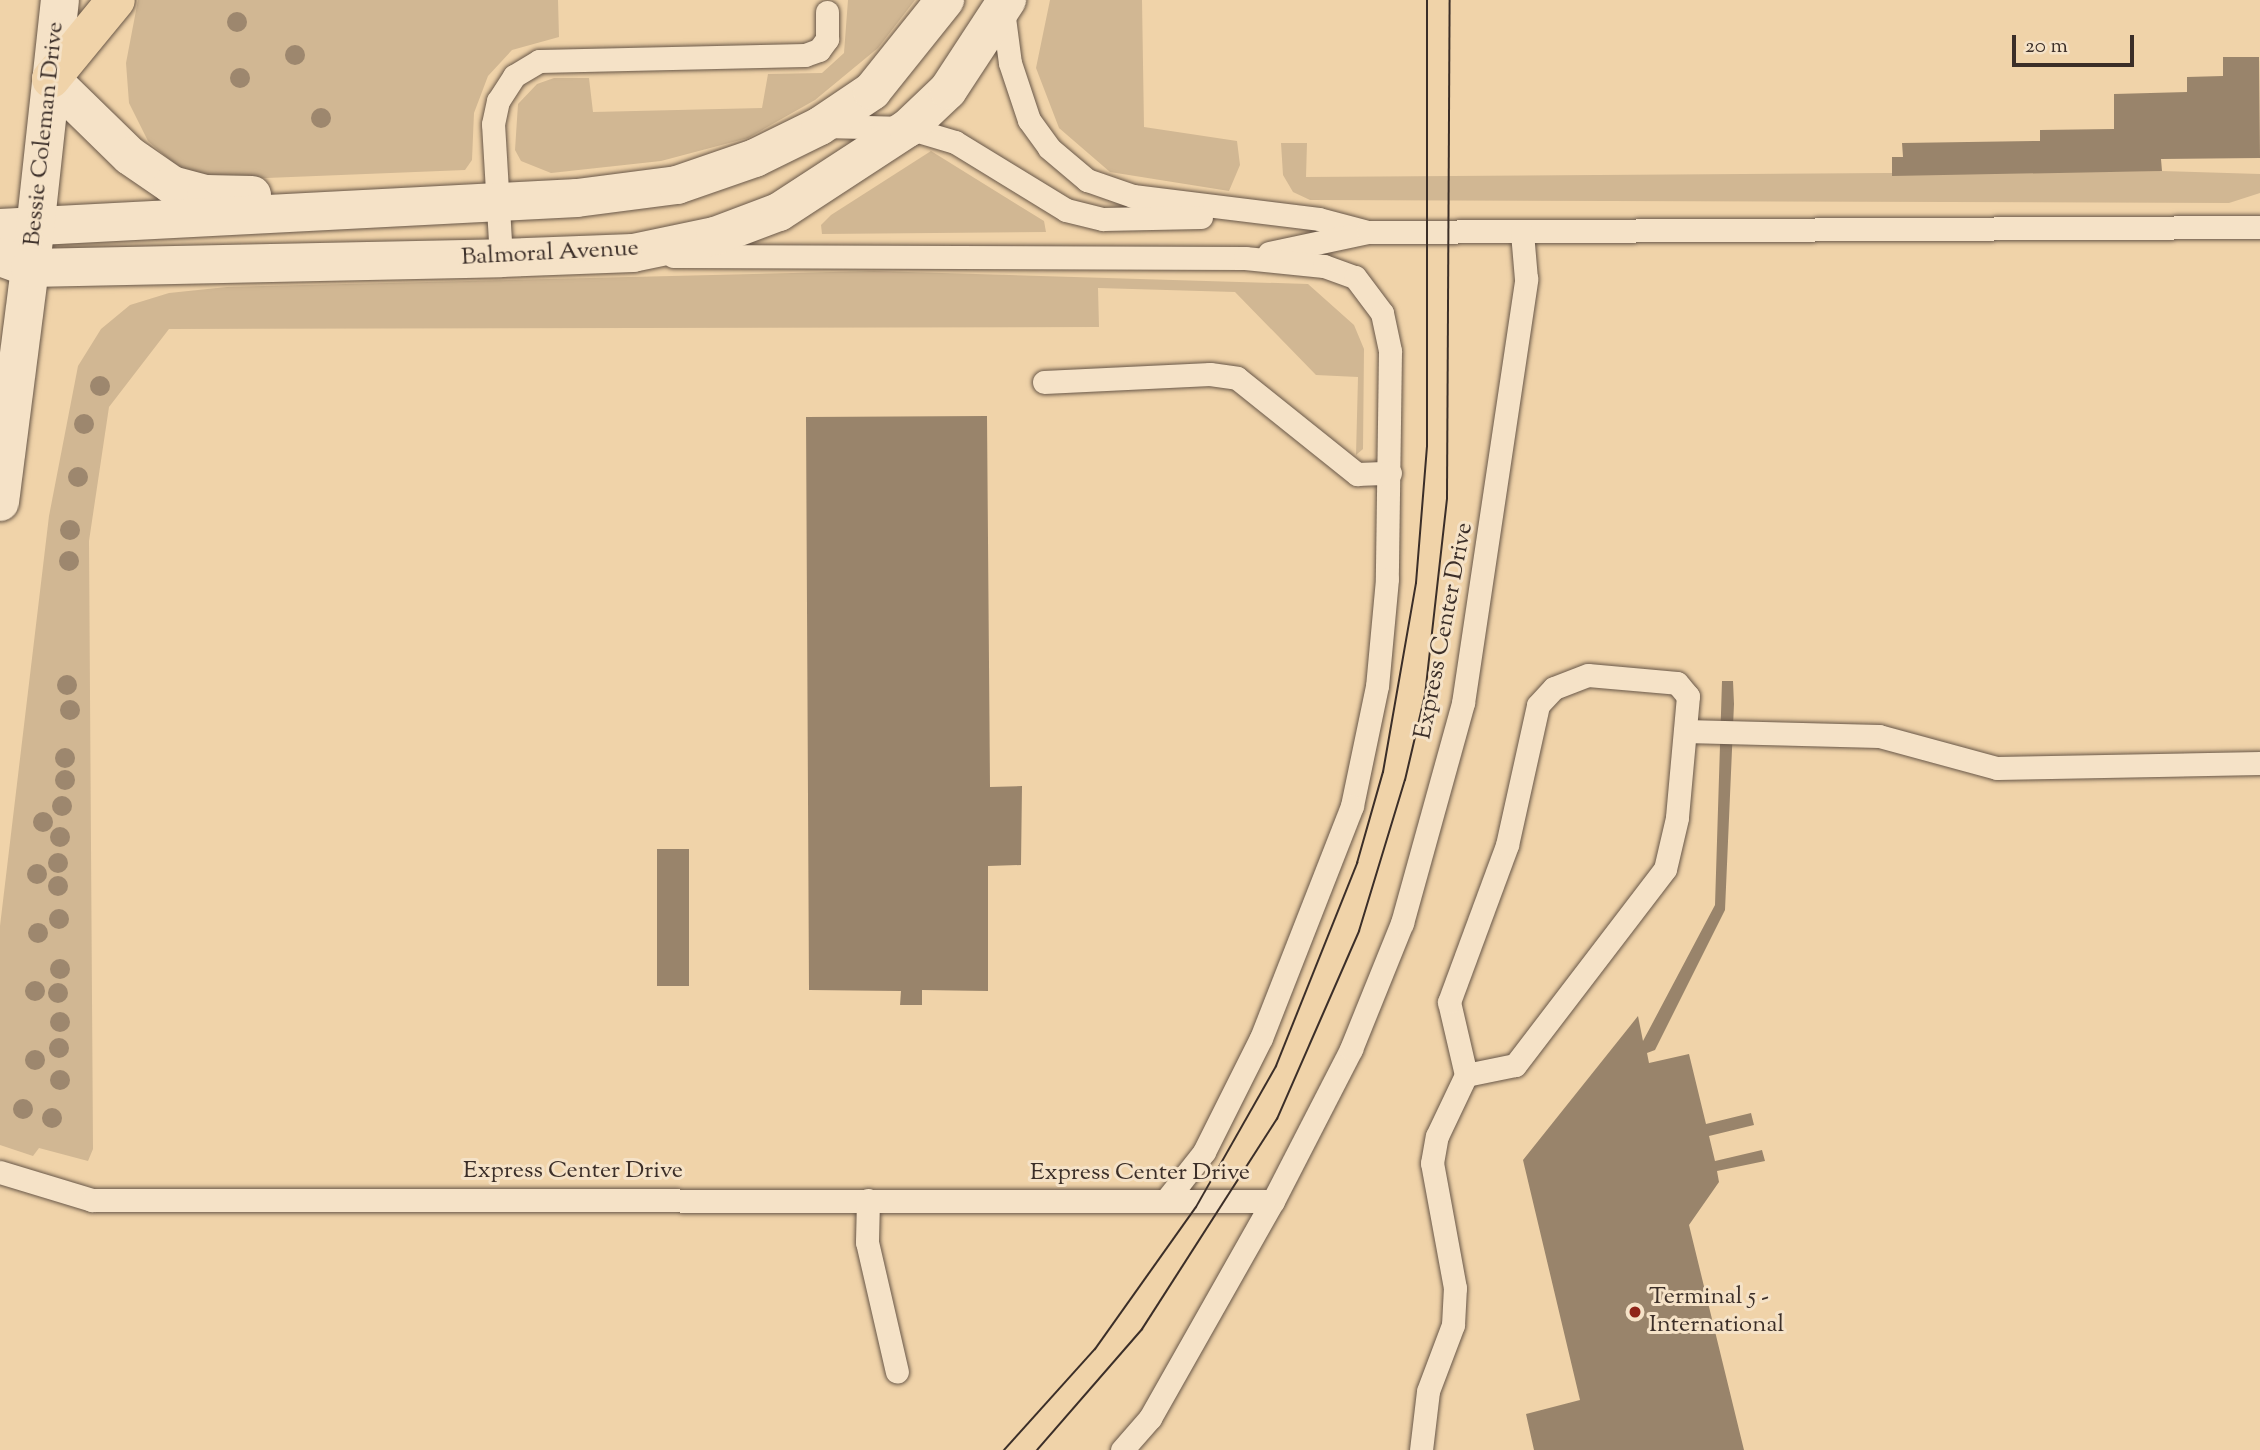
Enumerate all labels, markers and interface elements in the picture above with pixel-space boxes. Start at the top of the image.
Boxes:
street label: Bessie Coleman Drive [19,20,71,248]
scale bar [2015,21,2138,65]
text: 20 m [2025,32,2068,62]
street label: Balmoral Avenue [461,235,639,273]
street label: Express Center Drive [1410,520,1480,742]
street label: Express Center Drive [463,1158,683,1186]
street label: Express Center Drive [1030,1160,1250,1188]
place label: Terminal 5 - International [1649,1284,1784,1340]
marker: Terminal 5 - International [1627,1304,1643,1320]

